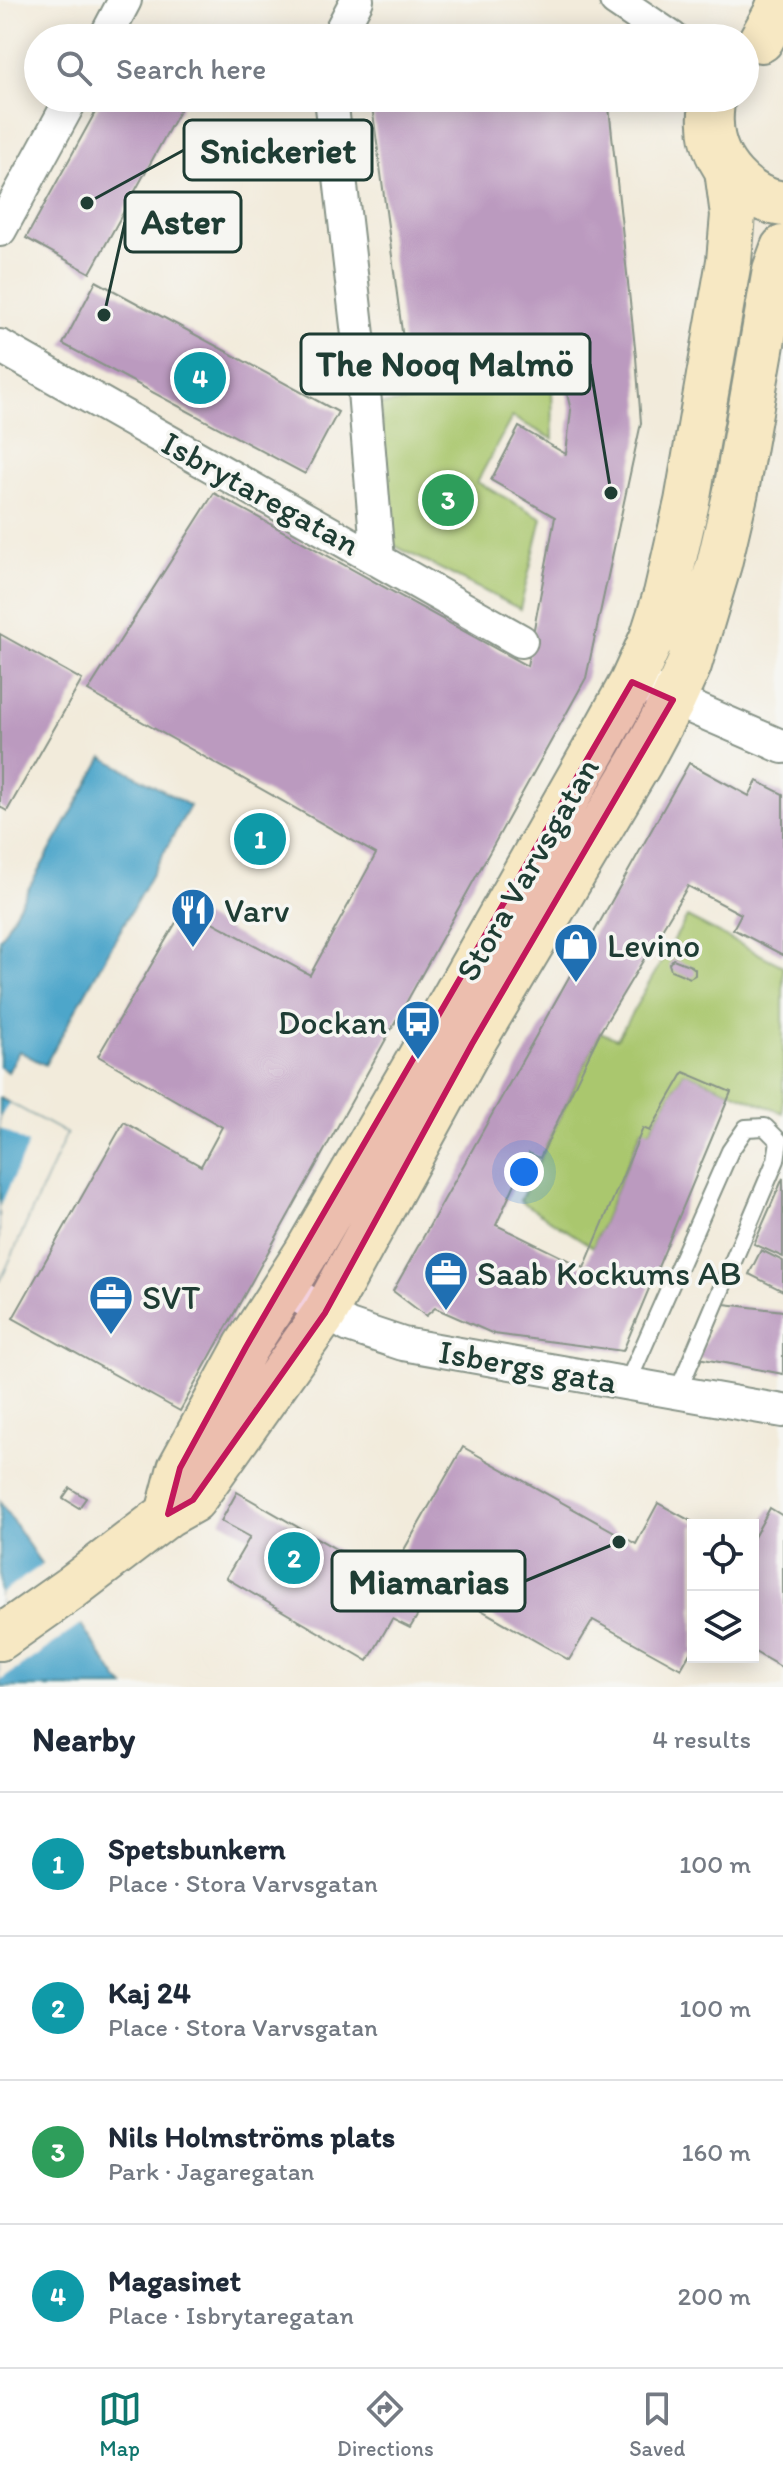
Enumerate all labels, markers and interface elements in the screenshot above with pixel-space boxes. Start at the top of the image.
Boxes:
search box [24,24,759,112]
icon: search [52,46,96,90]
text: Search here [116,50,266,87]
callout: Snickeriet [184,120,372,180]
text: Snickeriet [200,129,357,172]
callout: Aster [125,192,241,252]
text: Aster [141,200,226,243]
callout: The Nooq Malmö [301,334,590,394]
text: The Nooq Malmö [315,342,574,385]
pin: 4 [174,348,226,408]
street label: Isbrytaregatan [155,422,367,565]
pin: 3 [422,470,474,530]
street label: Stora Varvsgatan [447,750,608,988]
pin: 1 [234,809,286,869]
restaurant icon: Varv [169,886,217,949]
place label: Varv [224,890,290,931]
shop icon: Levino [552,921,600,984]
place label: Levino [607,925,700,966]
bus stop icon: Dockan [394,998,442,1061]
place label: Dockan [278,1002,387,1043]
your location [504,1152,544,1192]
office icon: Saab Kockums AB [422,1249,470,1312]
place label: Saab Kockums AB [477,1253,741,1294]
office icon: SVT [87,1273,135,1336]
place label: SVT [142,1277,200,1318]
street label: Isbergs gata [436,1331,620,1402]
map controls [687,1519,759,1663]
button: locate [687,1519,759,1591]
pin: 2 [268,1528,320,1588]
callout: Miamarias [332,1551,525,1611]
text: Miamarias [349,1560,509,1603]
button: layers [687,1591,759,1663]
text: Nearby [32,1719,135,1760]
text: 4 results [652,1723,751,1755]
text: Spetsbunkern [108,1830,286,1867]
text: 1 [52,1848,64,1880]
text: 100 m [679,1848,751,1880]
text: Place · Stora Varvsgatan [108,1867,378,1899]
text: Kaj 24 [108,1974,191,2011]
text: 2 [51,1992,65,2024]
text: 100 m [679,1992,751,2024]
text: Place · Stora Varvsgatan [108,2011,378,2043]
text: Nils Holmströms plats [108,2118,395,2155]
text: 3 [51,2136,65,2168]
text: 160 m [681,2136,751,2168]
text: Park · Jagaregatan [108,2155,314,2187]
text: Magasinet [108,2262,241,2299]
text: 4 [50,2280,66,2312]
text: 200 m [678,2280,751,2312]
text: Place · Isbrytaregatan [108,2299,354,2331]
tab: Map [98,2387,142,2462]
tab: Directions [337,2387,434,2462]
tab: Saved [629,2387,685,2462]

